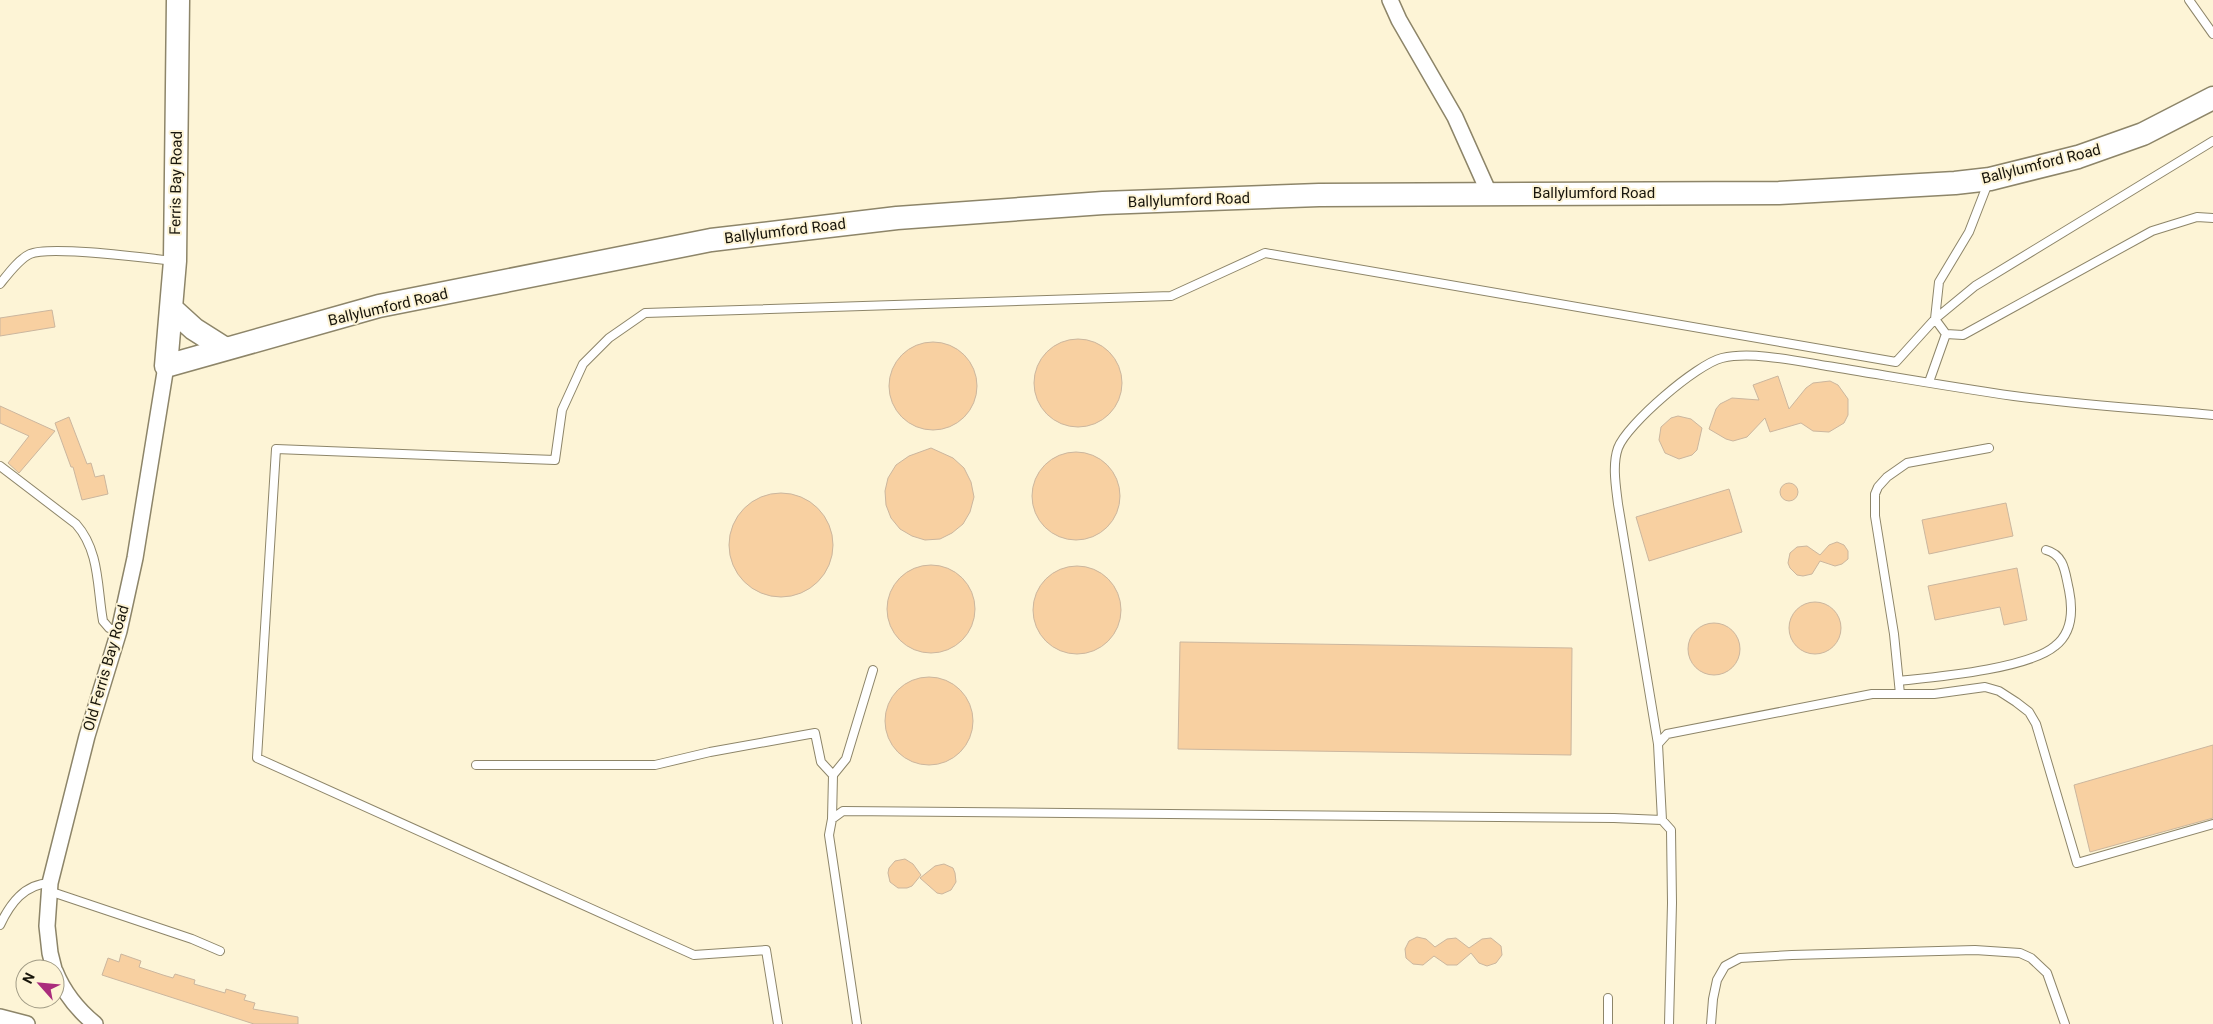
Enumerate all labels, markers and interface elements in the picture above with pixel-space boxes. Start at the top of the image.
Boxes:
street label: Ferris Bay Road [166,131,186,235]
street label: Ballylumford Road [1979,140,2103,188]
street label: Ballylumford Road [1533,184,1655,202]
street label: Ballylumford Road [1128,189,1250,211]
street label: Ballylumford Road [723,215,847,247]
street label: Ballylumford Road [326,284,450,330]
street label: Old Ferris Bay Road [79,603,133,733]
north arrow [15,959,65,1009]
text: N [19,970,38,986]

